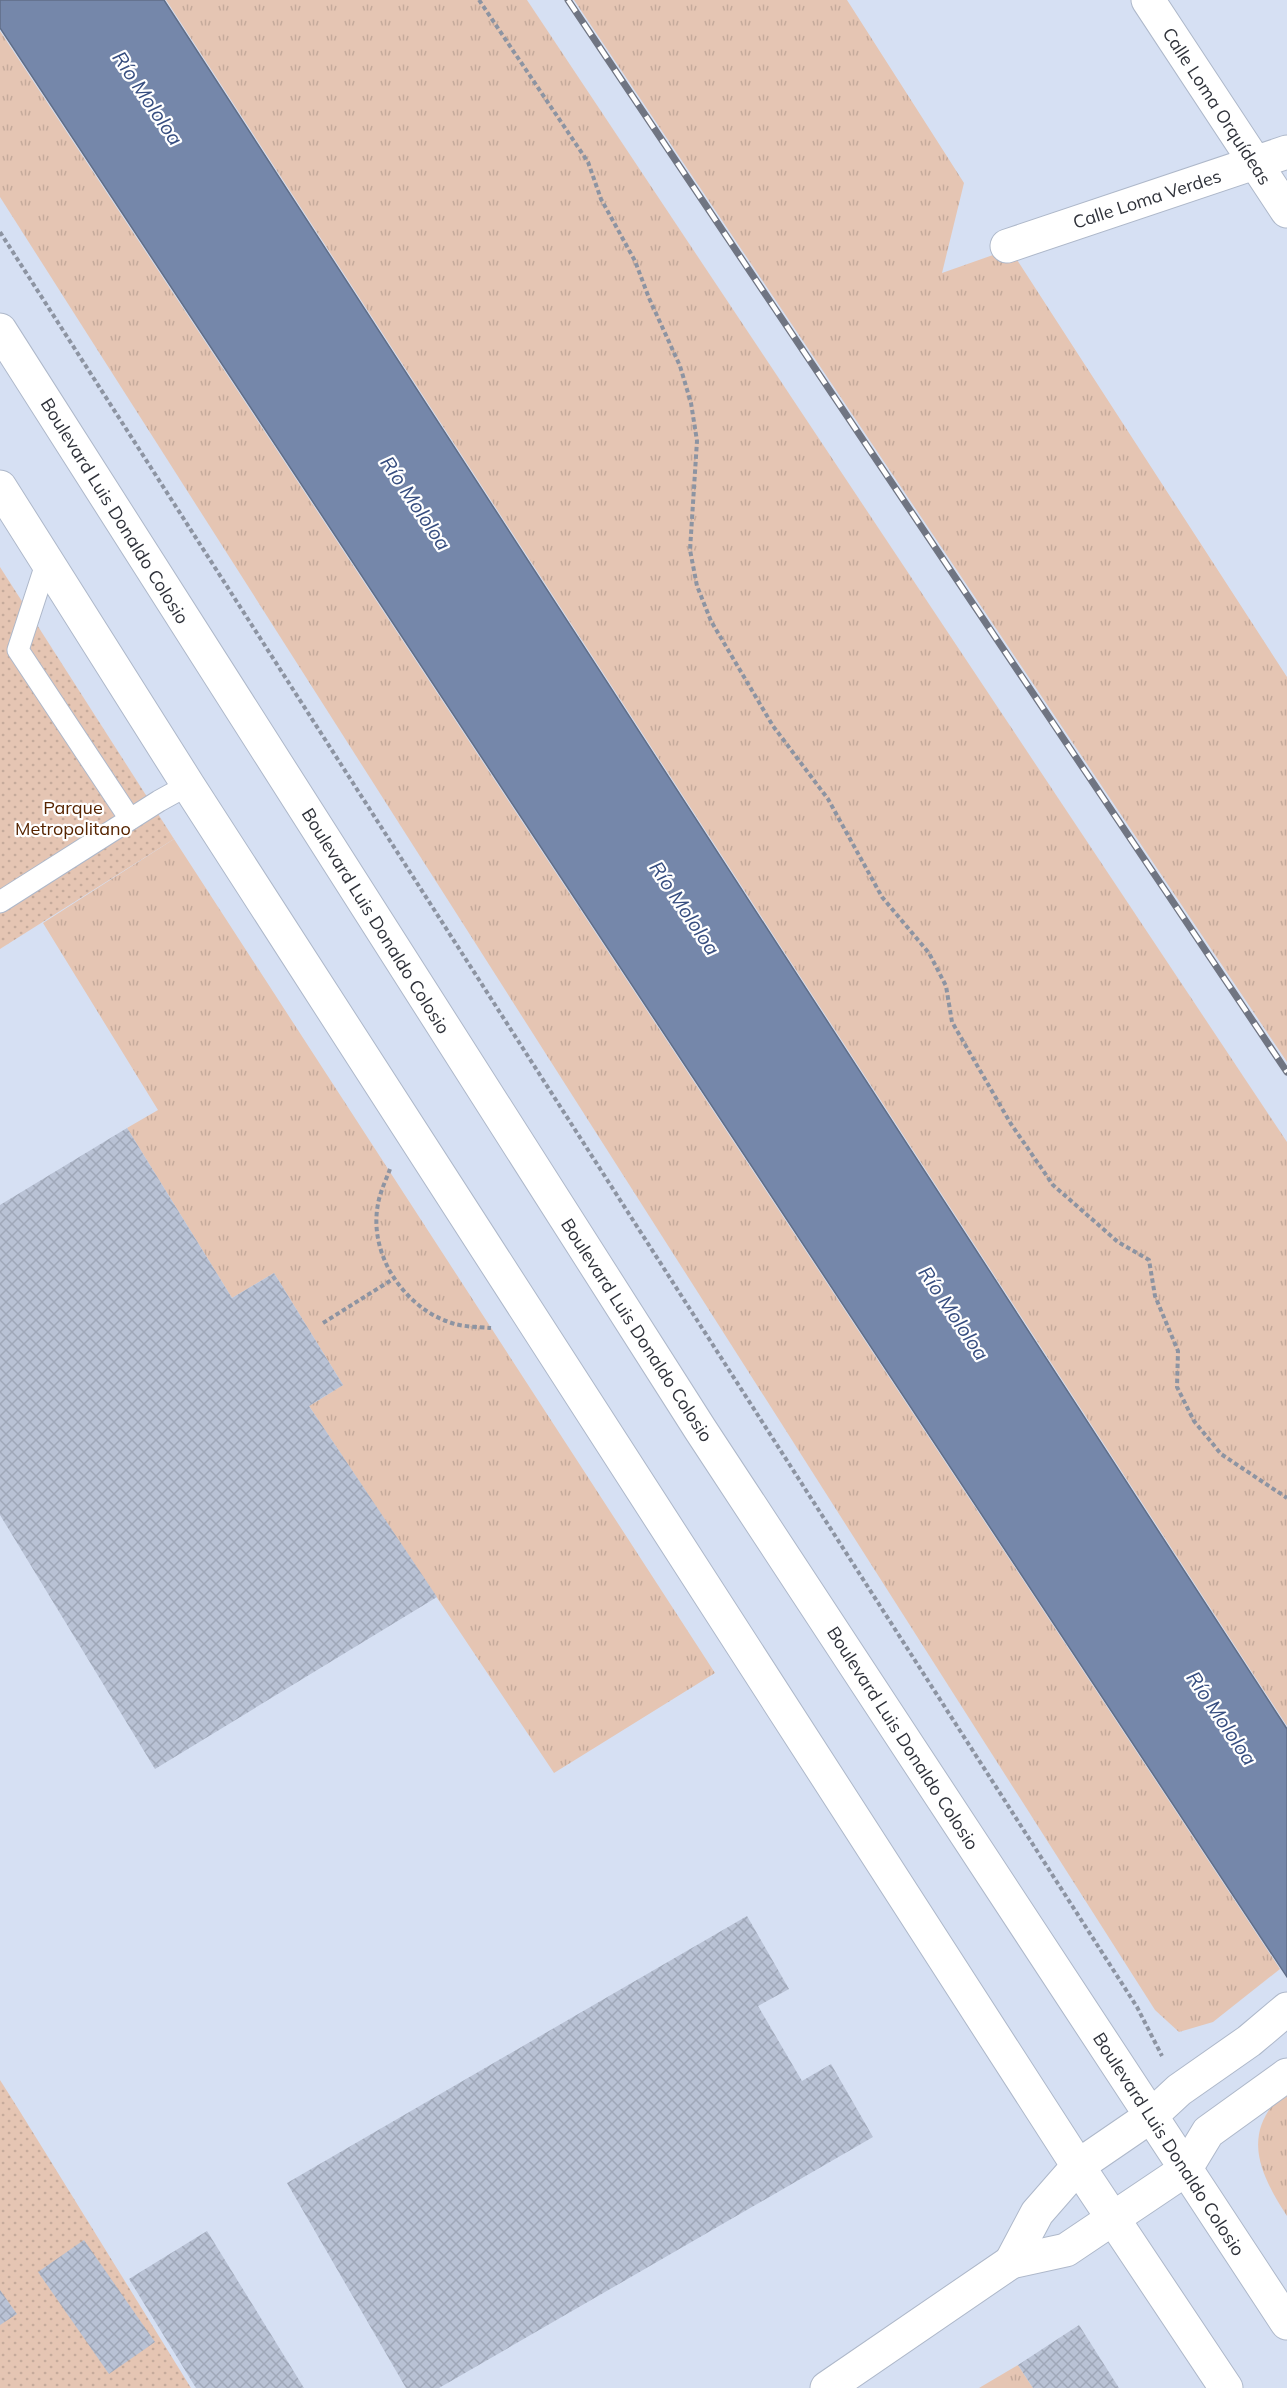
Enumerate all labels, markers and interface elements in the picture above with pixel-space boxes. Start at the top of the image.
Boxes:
street label: Calle Loma Orquídeas [1157,23,1277,189]
water label: Río Mololoa [107,46,189,150]
street label: Calle Loma Verdes [1070,164,1224,234]
street label: Boulevard Luis Donaldo Colosio [36,394,194,628]
water label: Río Mololoa [375,451,457,555]
park label: Parque Metropolitano [15,796,131,840]
street label: Boulevard Luis Donaldo Colosio [297,804,455,1038]
water label: Río Mololoa [644,856,726,960]
street label: Boulevard Luis Donaldo Colosio [556,1214,718,1446]
water label: Río Mololoa [913,1261,995,1365]
street label: Boulevard Luis Donaldo Colosio [822,1622,984,1854]
water label: Río Mololoa [1181,1666,1263,1770]
street label: Boulevard Luis Donaldo Colosio [1088,2028,1250,2260]

